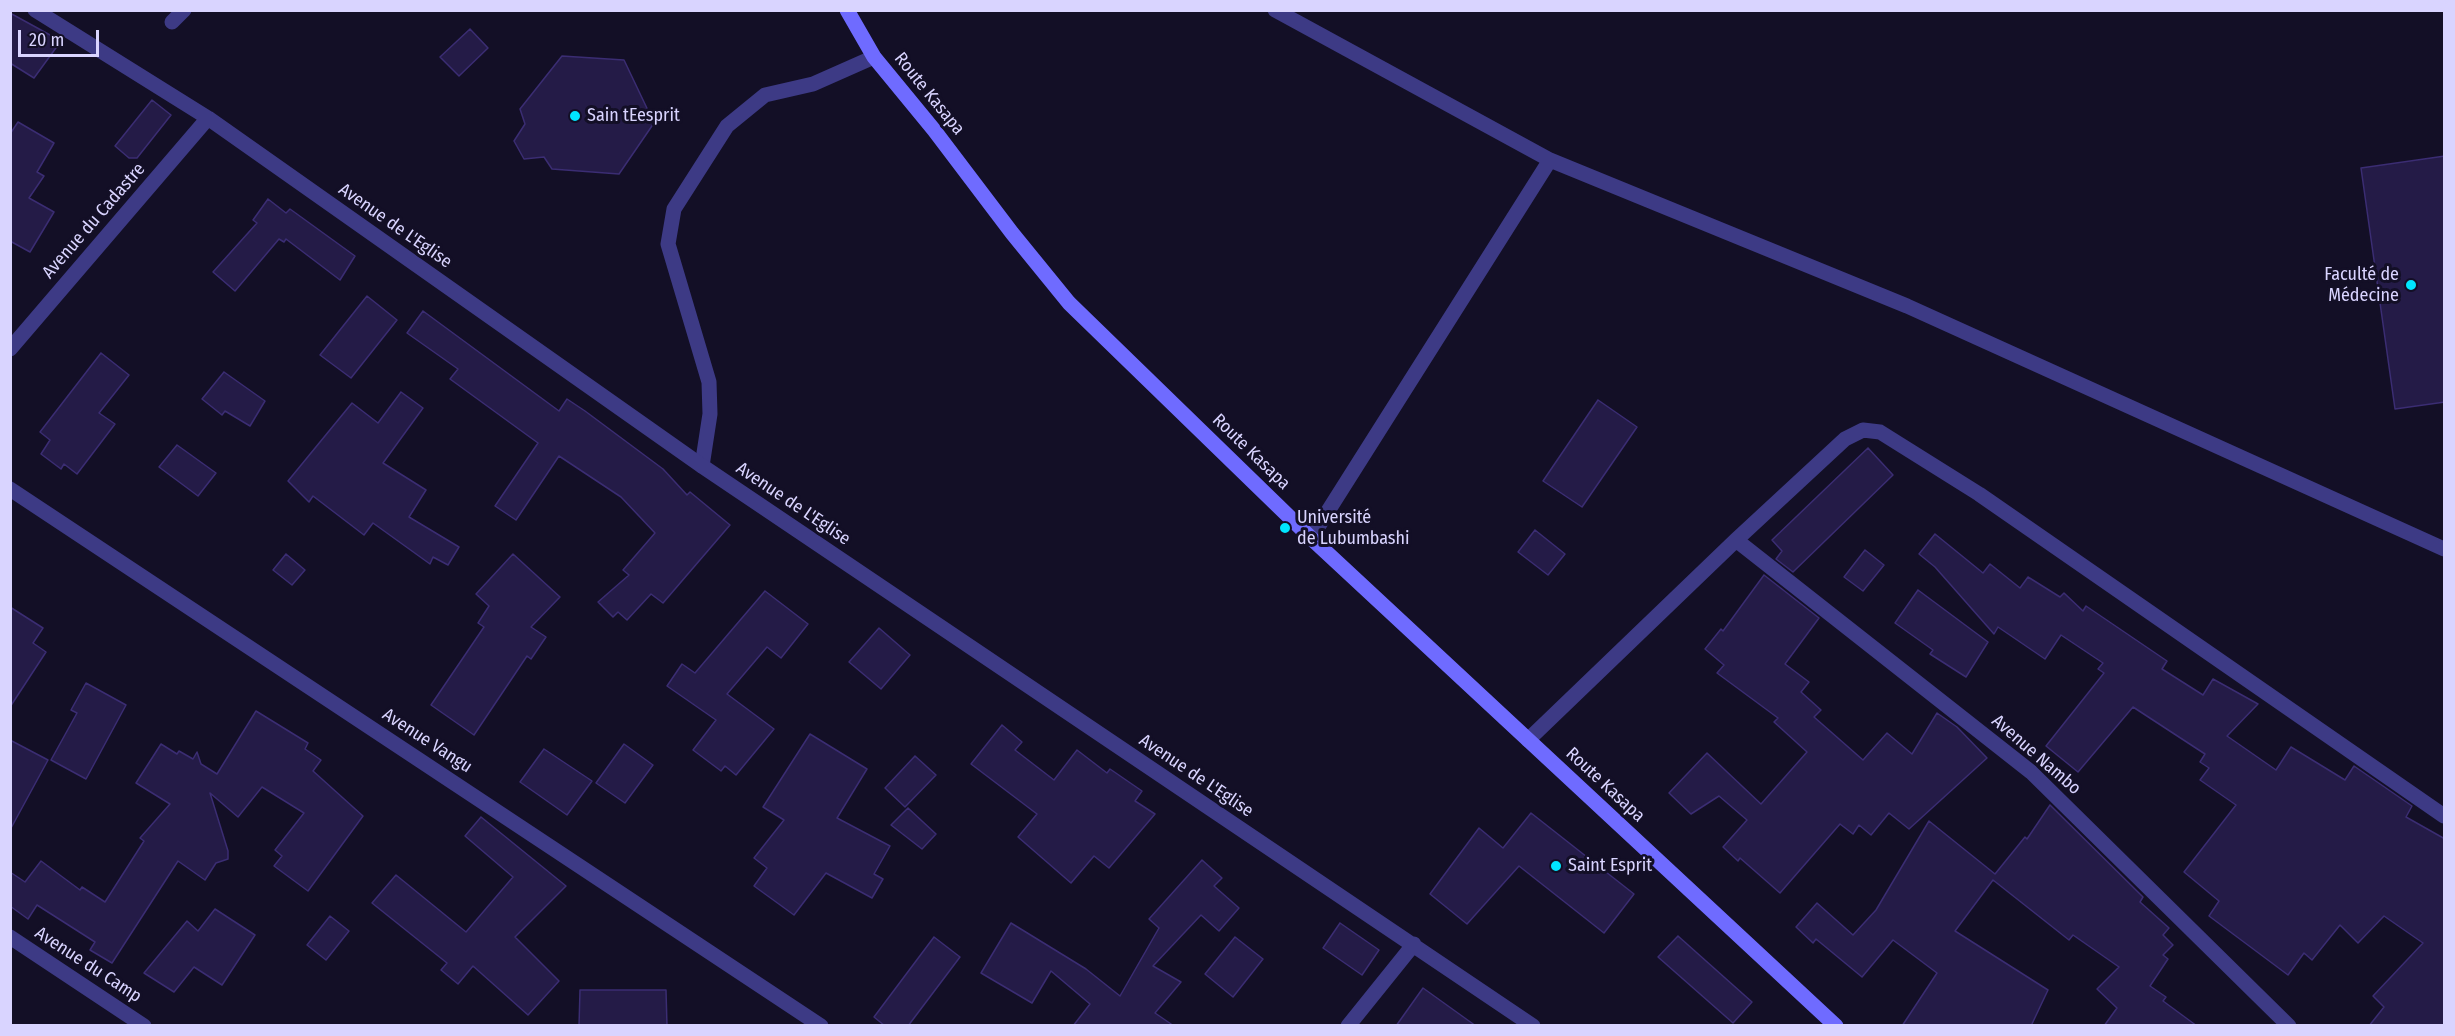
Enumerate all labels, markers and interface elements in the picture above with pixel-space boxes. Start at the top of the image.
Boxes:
scale bar [21,18,102,56]
text: 20 m [29,29,64,51]
street label: Route Kasapa [889,48,969,140]
place label: Sain tEesprit [587,105,680,127]
marker: Sain tEesprit [568,109,582,123]
street label: Avenue du Cadastre [38,159,150,283]
street label: Avenue de L'Eglise [334,179,456,273]
place label: Faculté de Médecine [2324,264,2399,306]
marker: Faculté de Médecine [2404,278,2418,292]
street label: Route Kasapa [1208,410,1294,494]
street label: Avenue de L'Eglise [732,458,854,550]
place label: Université de Lubumbashi [1297,507,1410,550]
marker: Université de Lubumbashi [1278,521,1292,535]
street label: Avenue Vangu [378,704,476,778]
street label: Avenue Nambo [1987,710,2085,800]
street label: Avenue de L'Eglise [1135,730,1257,822]
street label: Route Kasapa [1561,743,1649,827]
place label: Saint Esprit [1568,855,1652,877]
marker: Saint Esprit [1549,859,1563,873]
street label: Avenue du Camp [31,922,145,1008]

